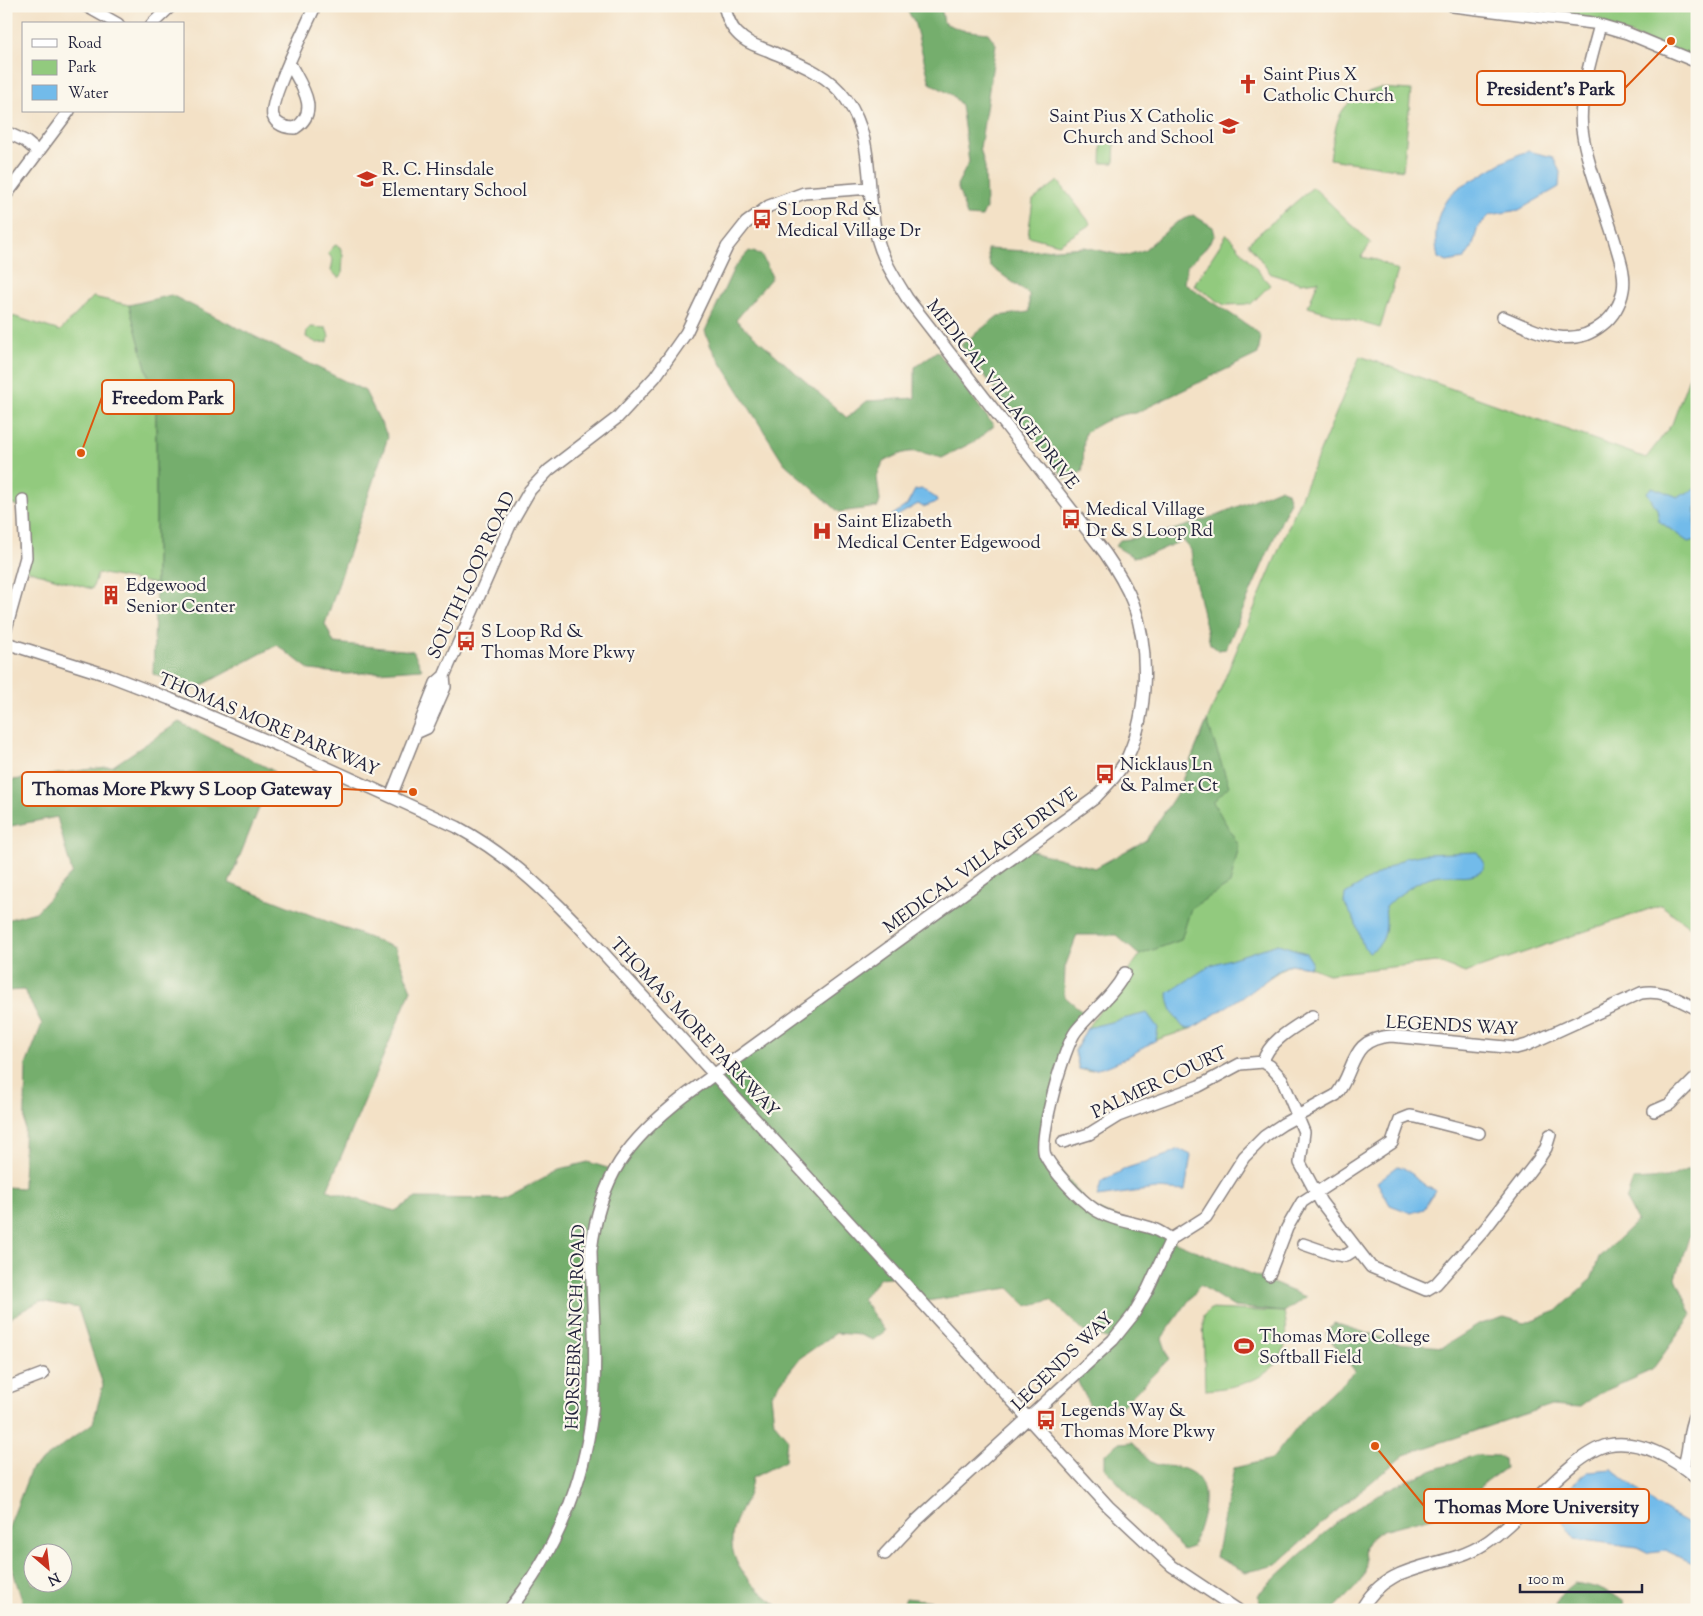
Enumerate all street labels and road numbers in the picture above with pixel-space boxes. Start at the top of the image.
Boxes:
street label: MEDICAL VILLAGE DRIVE [919,295,1084,496]
street label: SOUTH LOOP ROAD [422,488,523,664]
street label: THOMAS MORE PARKWAY [154,667,383,784]
street label: MEDICAL VILLAGE DRIVE [879,782,1084,941]
street label: THOMAS MORE PARKWAY [603,933,784,1124]
street label: LEGENDS WAY [1385,1011,1519,1043]
street label: PALMER COURT [1088,1041,1232,1127]
street label: HORSEBRANCH ROAD [560,1224,594,1430]
street label: LEGENDS WAY [1007,1307,1120,1418]

